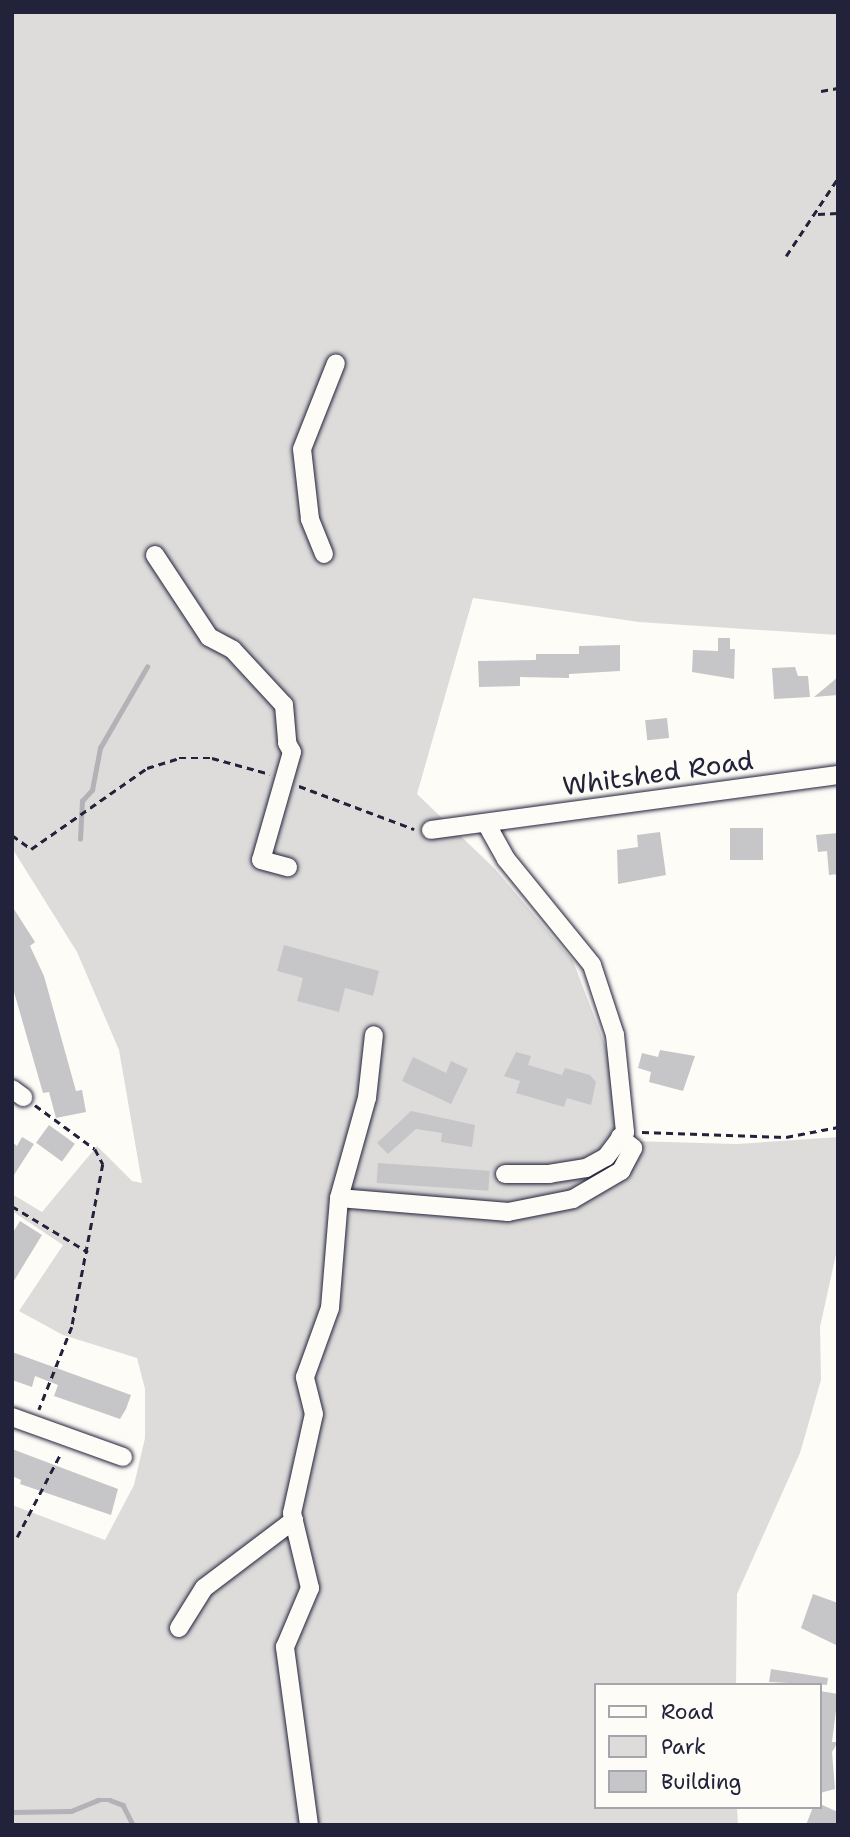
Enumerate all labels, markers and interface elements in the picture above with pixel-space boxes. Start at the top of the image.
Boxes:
street label: Whitshed Road [561,744,755,802]
legend [594,1683,822,1809]
text: Road [661,1698,714,1726]
text: Park [661,1733,706,1761]
text: Building [661,1768,741,1796]

